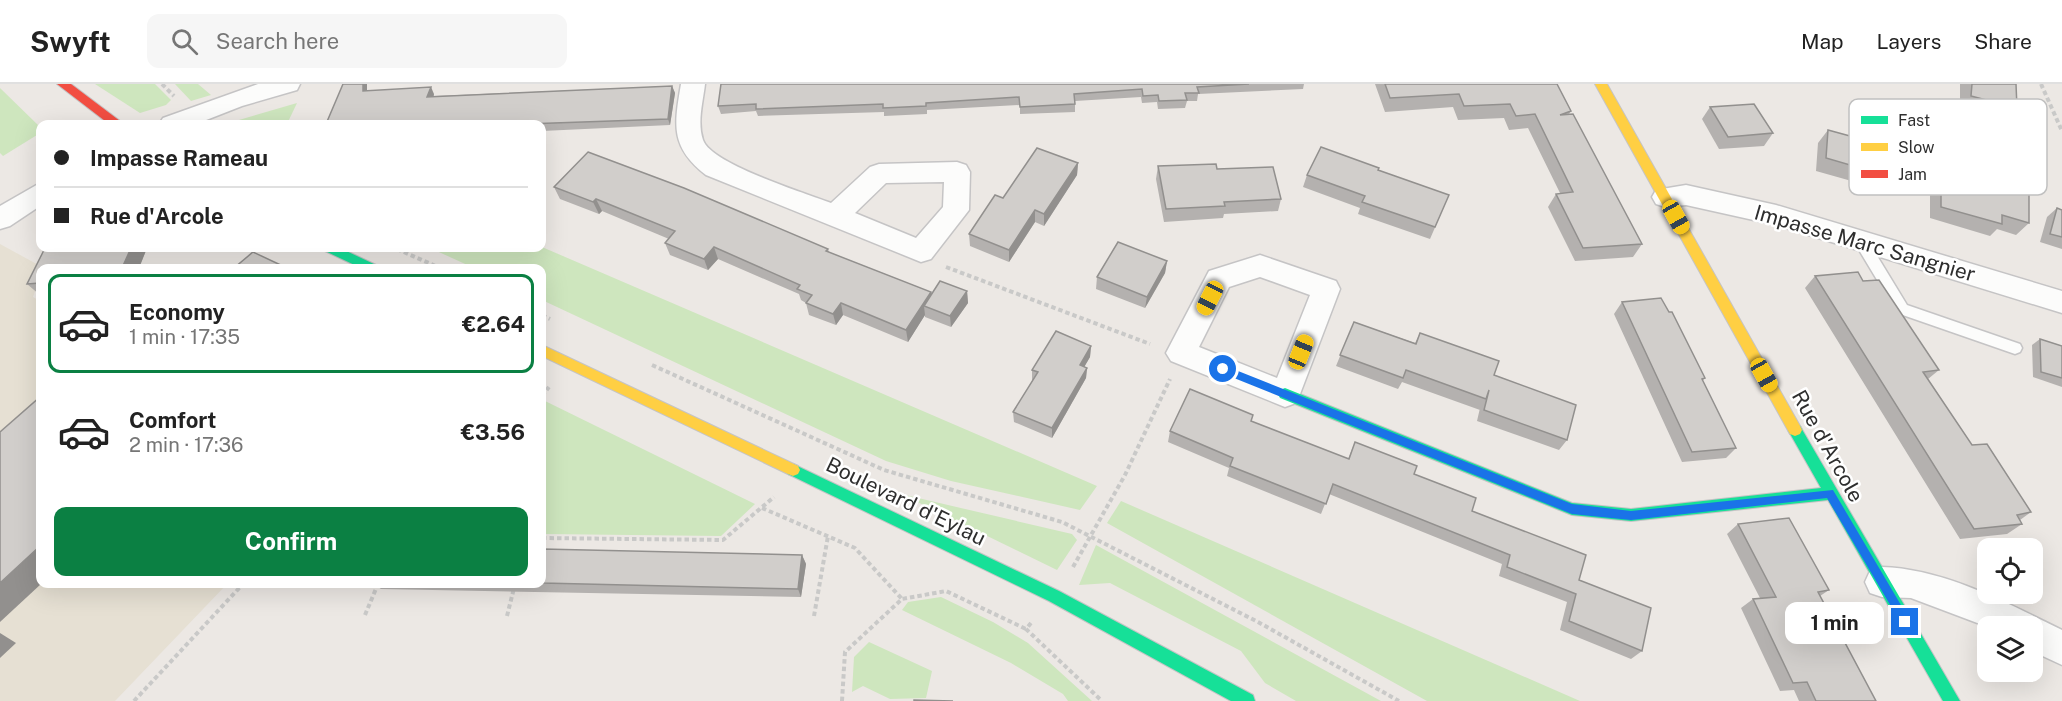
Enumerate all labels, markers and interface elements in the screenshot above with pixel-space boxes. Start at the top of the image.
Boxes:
search box [147,14,567,68]
text: Swyft [30,25,111,58]
icon: search [168,25,201,58]
text: Search here [216,28,339,54]
text: Map [1801,29,1844,54]
text: Layers [1877,29,1941,54]
text: Share [1974,29,2032,54]
legend [1849,99,2047,195]
text: Fast [1898,111,1930,130]
text: Slow [1898,138,1935,157]
text: Impasse Rameau [90,145,268,171]
text: Jam [1898,165,1927,184]
car [1659,197,1693,237]
street label: Impasse Marc Sangnier [1752,199,1978,287]
text: Rue d'Arcole [90,203,224,229]
car [1194,278,1226,318]
icon: car [57,297,111,351]
text: Economy [129,299,225,325]
text: €2.64 [462,311,525,337]
text: 1 min · 17:35 [129,325,240,349]
car [1286,332,1316,372]
route start [1209,355,1236,382]
car [1747,355,1781,395]
street label: Rue d'Arcole [1787,386,1869,506]
icon: car [57,405,111,459]
text: Comfort [129,407,216,433]
text: €3.56 [461,419,525,445]
text: 2 min · 17:36 [129,433,243,457]
street label: Boulevard d'Eylau [822,451,990,551]
button: Confirm [54,507,528,576]
map controls [1977,538,2043,682]
button: locate [1977,538,2043,604]
callout: 1 min [1785,601,1884,643]
route end [1891,608,1918,635]
text: 1 min [1810,611,1859,635]
button: layers [1977,616,2043,682]

